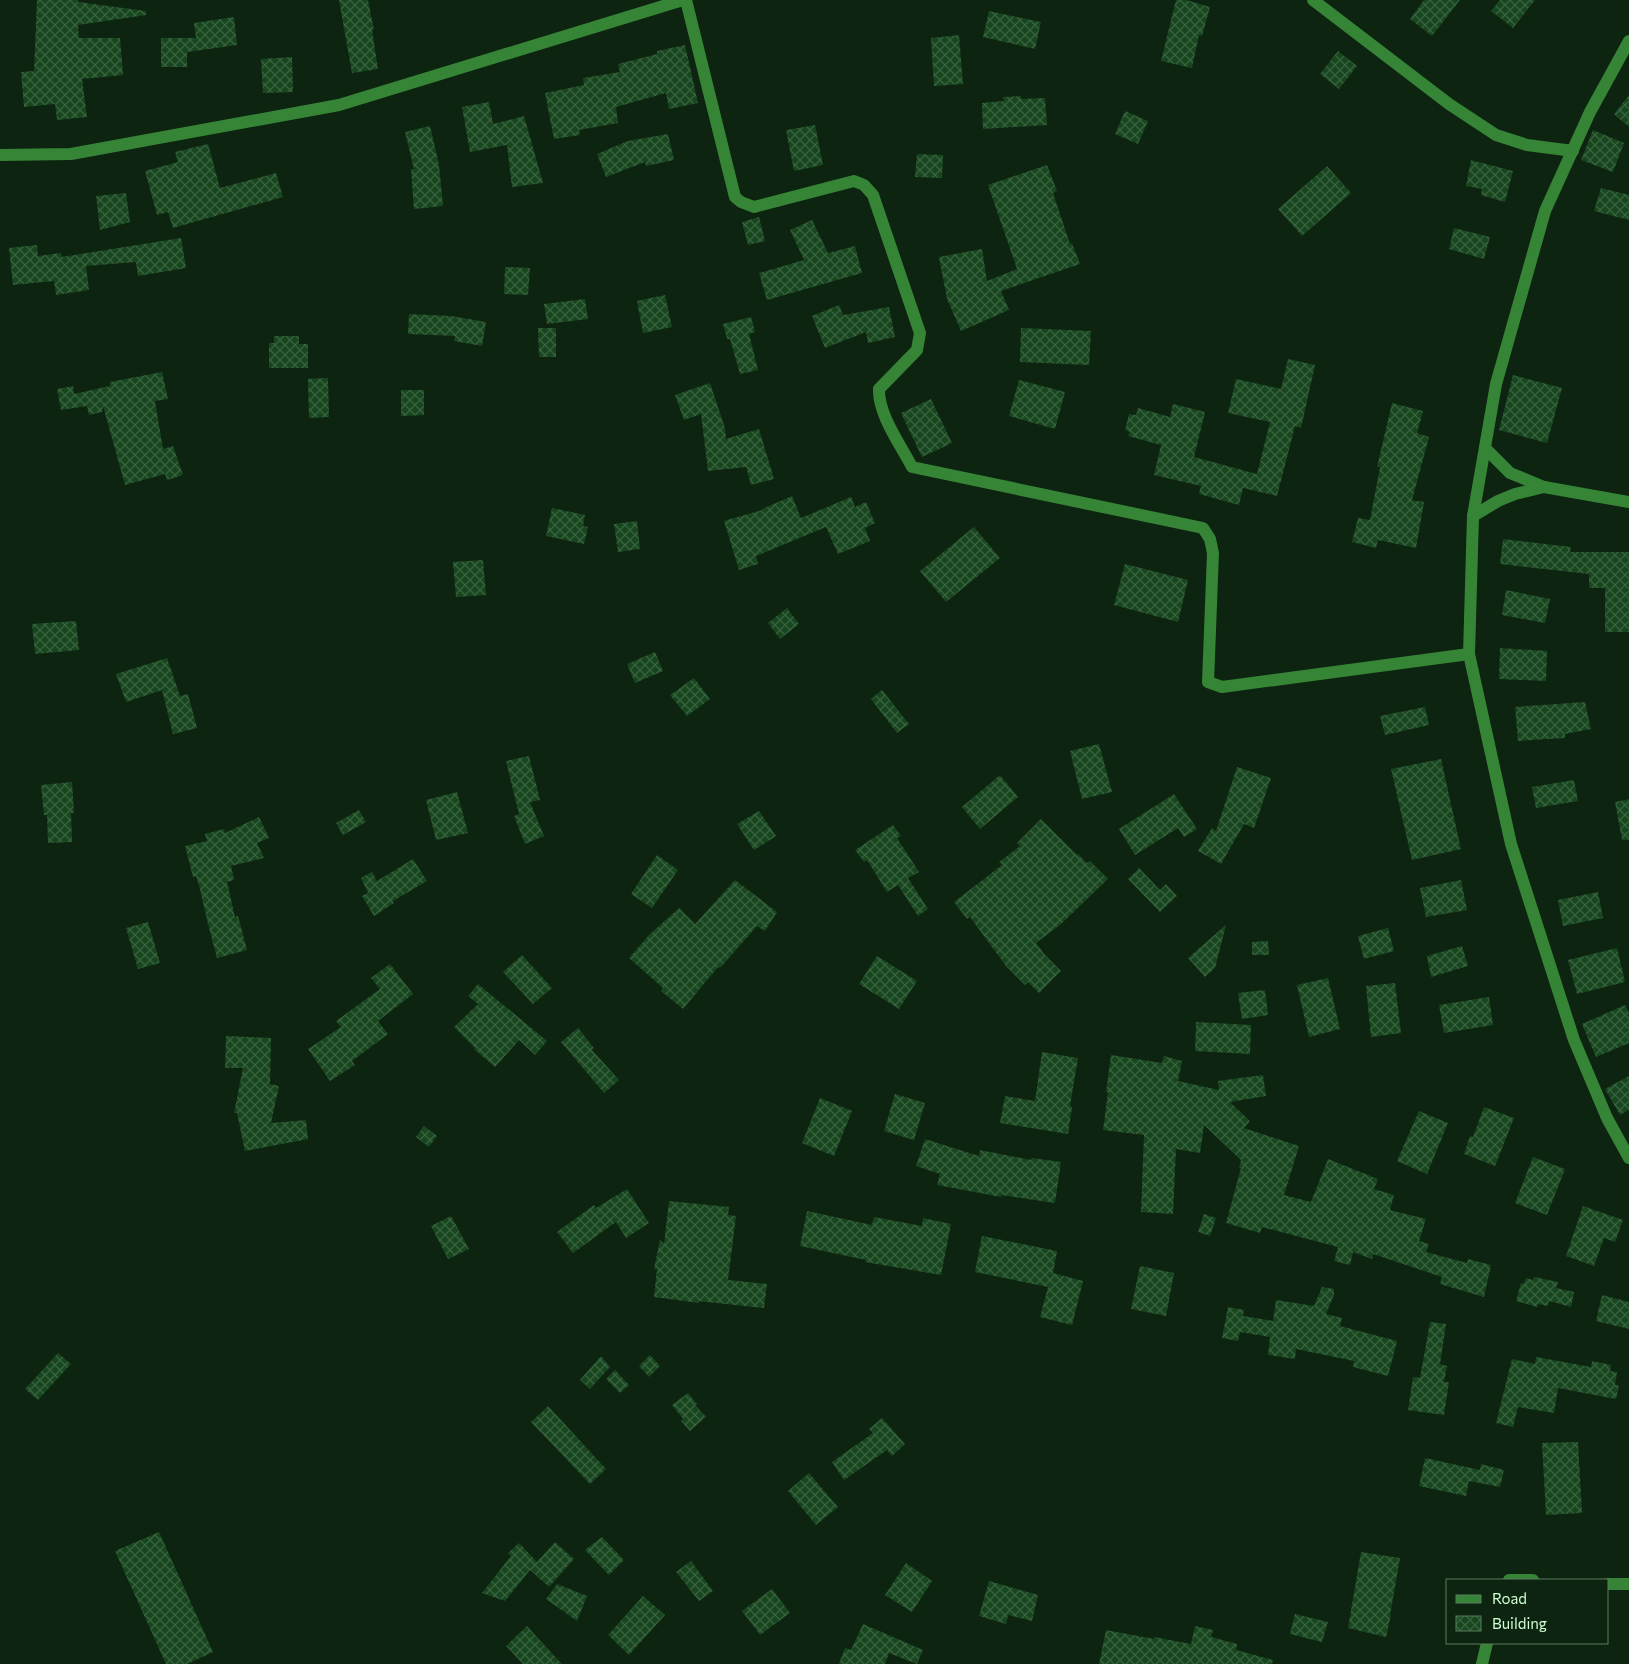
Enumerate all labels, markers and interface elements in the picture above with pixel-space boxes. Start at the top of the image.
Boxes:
legend [1446,1579,1609,1644]
text: Road [1492,1589,1527,1607]
text: Building [1492,1614,1547,1632]

